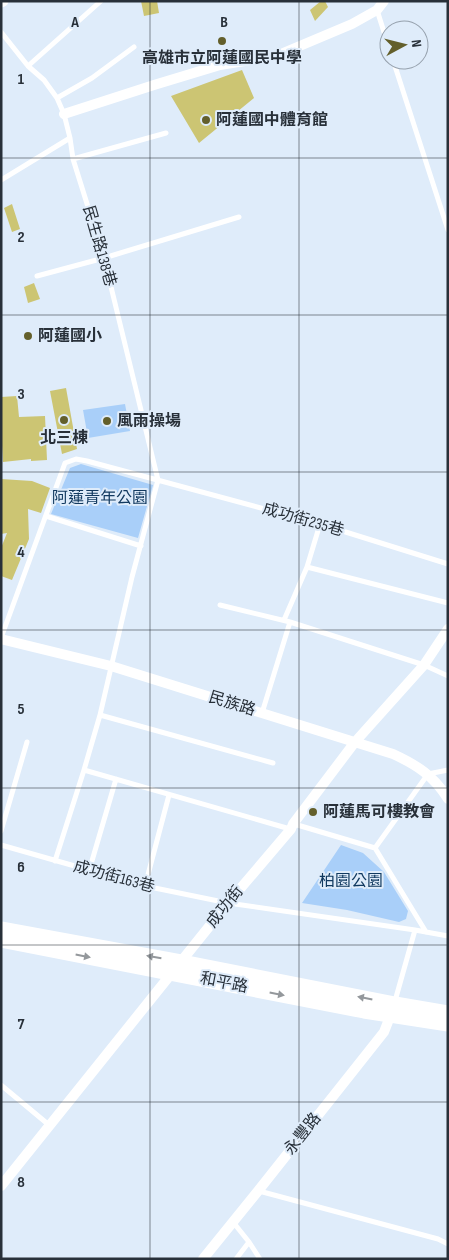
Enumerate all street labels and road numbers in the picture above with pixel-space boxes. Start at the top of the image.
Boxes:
street label: 民生路138巷 [78,203,120,289]
street label: 成功街235巷 [260,499,346,541]
street label: 民族路 [206,688,258,720]
street label: 成功街163巷 [71,857,157,897]
street label: 成功街 [203,882,247,932]
street label: 和平路 [199,969,249,997]
street label: 永豐路 [281,1109,325,1159]

